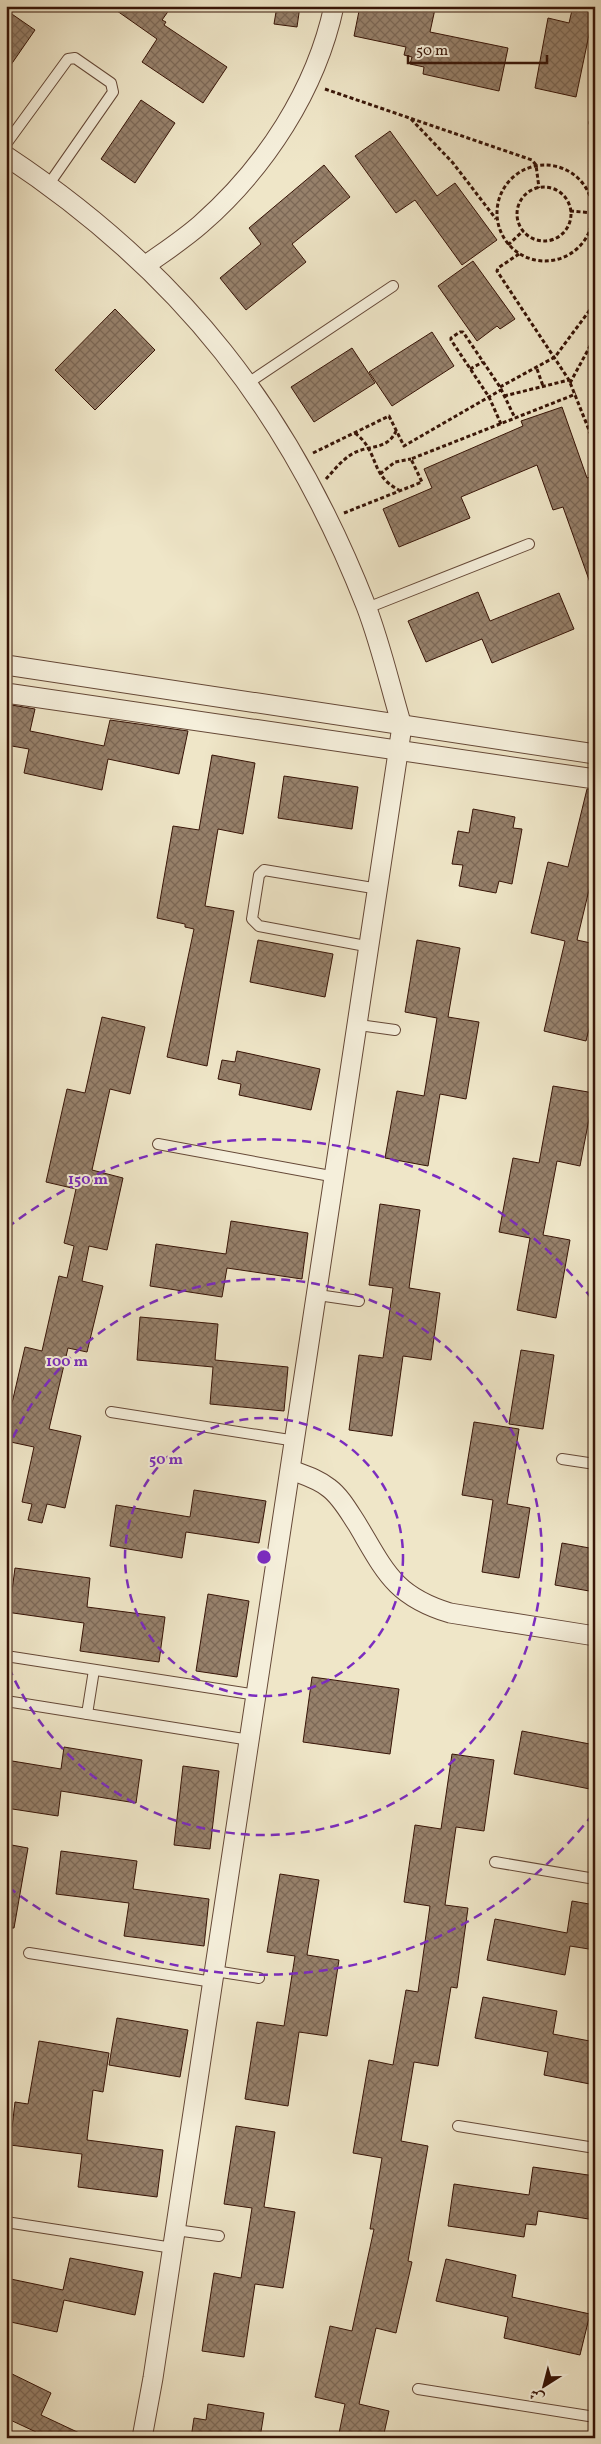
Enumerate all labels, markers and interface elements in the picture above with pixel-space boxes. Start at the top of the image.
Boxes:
scale bar [408,32,547,64]
text: 50 m [416,41,448,62]
text: 150 m [68,1170,108,1191]
text: 100 m [46,1352,89,1373]
text: 50 m [149,1450,183,1471]
centre of rings [255,1548,273,1566]
north arrow [518,2362,568,2412]
text: ش [526,2383,548,2407]

